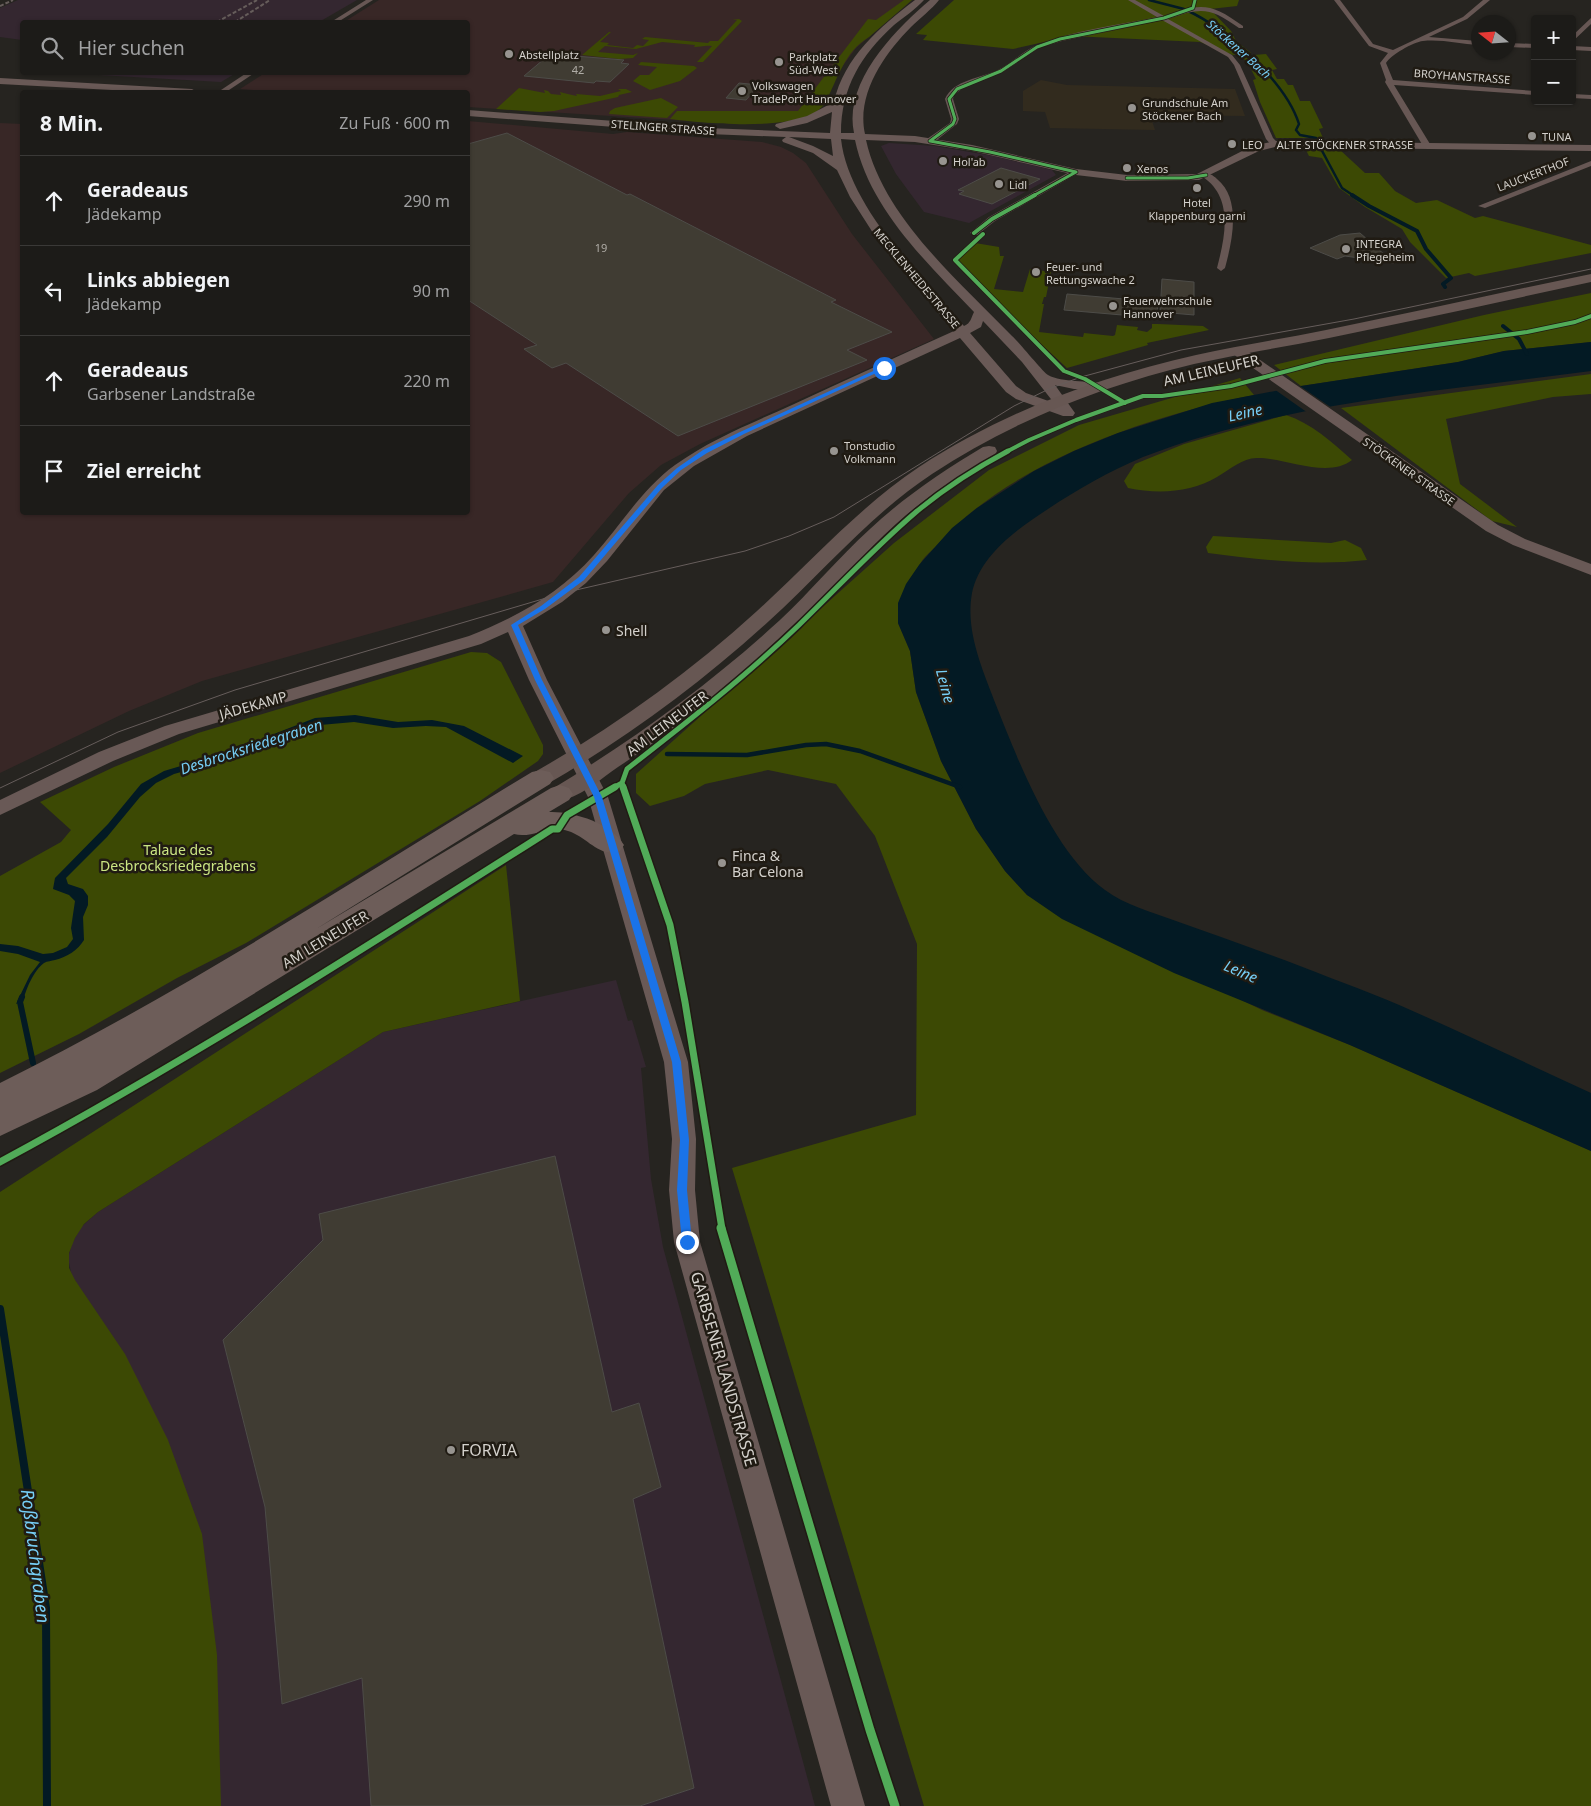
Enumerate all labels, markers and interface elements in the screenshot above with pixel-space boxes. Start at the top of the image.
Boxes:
north arrow [1471,15,1516,60]
map controls [1531,15,1576,105]
button: + [1531,15,1576,60]
water label: Stöckener Bach [1203,16,1275,82]
search box [20,20,470,75]
icon: search [38,34,66,62]
text: Hier suchen [78,35,185,61]
place label: Abstellplatz [519,47,579,62]
marker: Abstellplatz [503,48,515,60]
place label: Parkplatz Süd-West [789,49,838,77]
marker: Parkplatz Süd-West [773,56,785,68]
button: − [1531,60,1576,105]
house number: 42 [572,62,584,77]
street label: BROYHANSTRASSE [1413,65,1511,87]
place label: Volkswagen TradePort Hannover [752,78,857,106]
marker: Volkswagen TradePort Hannover [736,85,748,97]
place label: Grundschule Am Stöckener Bach [1142,95,1228,123]
marker: Grundschule Am Stöckener Bach [1126,102,1138,114]
text: 8 Min. [40,109,103,137]
text: Zu Fuß · 600 m [339,112,450,134]
street label: STELINGER STRASSE [611,116,715,138]
place label: TUNA [1542,129,1573,144]
marker: TUNA [1526,130,1538,142]
place label: LEO [1242,137,1262,152]
street label: ALTE STÖCKENER STRASSE [1277,137,1413,152]
marker: LEO [1226,138,1238,150]
street label: LAUCKERTHOF [1495,153,1571,195]
place label: Hol'ab [953,154,986,169]
marker: Hol'ab [937,155,949,167]
place label: Xenos [1137,161,1168,176]
marker: Xenos [1121,162,1133,174]
text: Geradeaus [87,177,188,203]
place label: Lidl [1009,177,1027,192]
marker: Lidl [993,178,1005,190]
marker: Hotel Klappenburg garni [1191,182,1203,194]
icon: ahead [40,187,68,215]
text: 290 m [403,190,450,212]
place label: Hotel Klappenburg garni [1148,195,1246,223]
text: Jädekamp [87,203,162,225]
street label: MECKLENHEIDESTRASSE [871,225,963,331]
place label: INTEGRA Pflegeheim [1356,236,1415,264]
house number: 19 [595,240,607,255]
marker: INTEGRA Pflegeheim [1340,243,1352,255]
place label: Feuer- und Rettungswache 2 [1046,259,1135,287]
marker: Feuer- und Rettungswache 2 [1030,266,1042,278]
text: Links abbiegen [87,267,230,293]
icon: left [40,277,68,305]
text: 90 m [413,280,450,302]
text: Jädekamp [87,293,162,315]
place label: Feuerwehrschule Hannover [1123,293,1212,321]
marker: Feuerwehrschule Hannover [1107,300,1119,312]
street label: AM LEINEUFER [1161,350,1261,390]
text: Geradeaus [87,357,188,383]
route start [873,357,896,380]
icon: ahead [40,367,68,395]
text: 220 m [403,370,450,392]
text: Garbsener Landstraße [87,383,255,405]
water label: Leine [1226,398,1265,426]
street label: STÖCKENER STRASSE [1360,434,1458,508]
place label: Tonstudio Volkmann [844,438,896,466]
marker: Tonstudio Volkmann [828,445,840,457]
icon: arrive [40,457,68,485]
text: Ziel erreicht [87,458,201,484]
place label: Shell [616,621,647,640]
marker: Shell [600,624,612,636]
water label: Leine [932,667,960,706]
street label: JÄDEKAMP [215,686,289,724]
street label: AM LEINEUFER [622,686,712,760]
water label: Desbrocksriedegraben [177,714,325,778]
park label: Talaue des Desbrocksriedegrabens [100,840,256,875]
place label: Finca & Bar Celona [732,846,804,881]
marker: Finca & Bar Celona [716,857,728,869]
street label: AM LEINEUFER [278,906,372,972]
water label: Leine [1221,955,1261,987]
route end [676,1231,699,1254]
street label: GARBSENER LANDSTRASSE [686,1269,762,1469]
place label: FORVIA [461,1439,518,1461]
marker: FORVIA [445,1444,457,1456]
water label: Roßbruchgraben [16,1488,56,1624]

